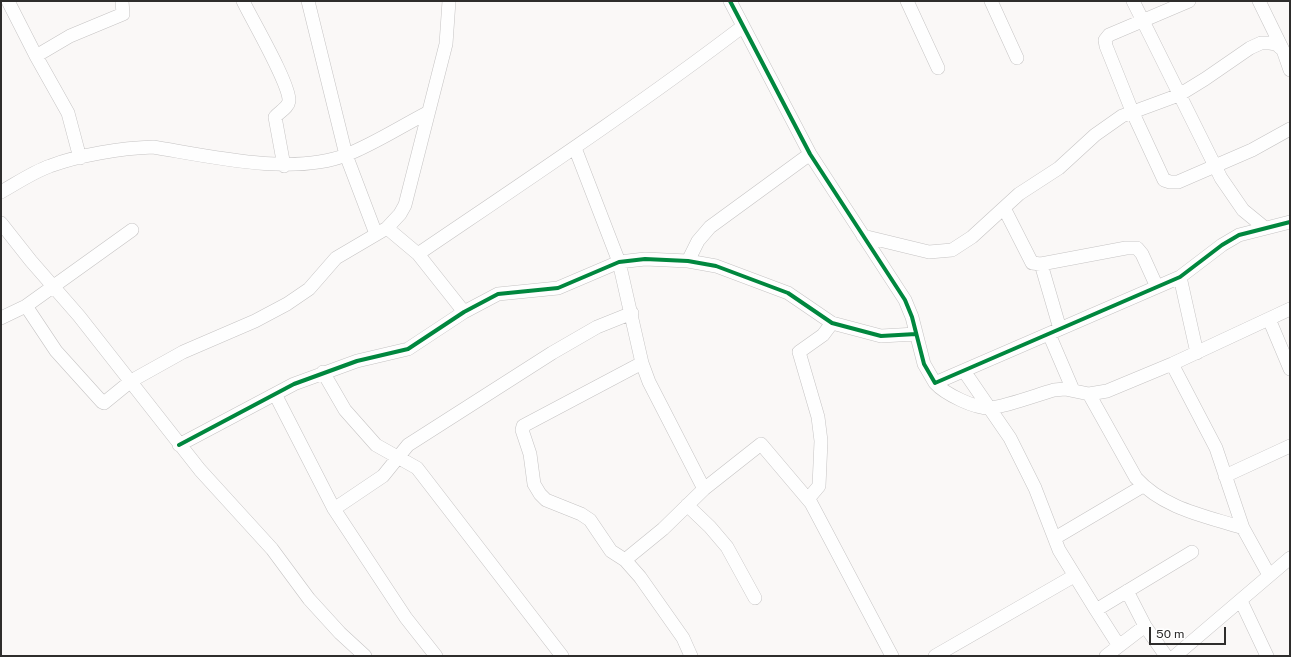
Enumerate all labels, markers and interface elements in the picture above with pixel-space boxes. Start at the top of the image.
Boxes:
scale bar [1151,619,1228,645]
text: 50 m [1156,627,1184,641]

